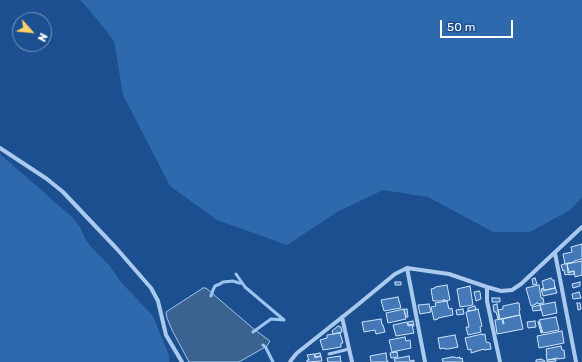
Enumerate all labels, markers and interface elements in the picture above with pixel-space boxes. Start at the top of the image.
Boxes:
north arrow [12,12,52,52]
scale bar [442,12,515,38]
text: 50 m [447,20,475,34]
text: N [35,31,50,44]

